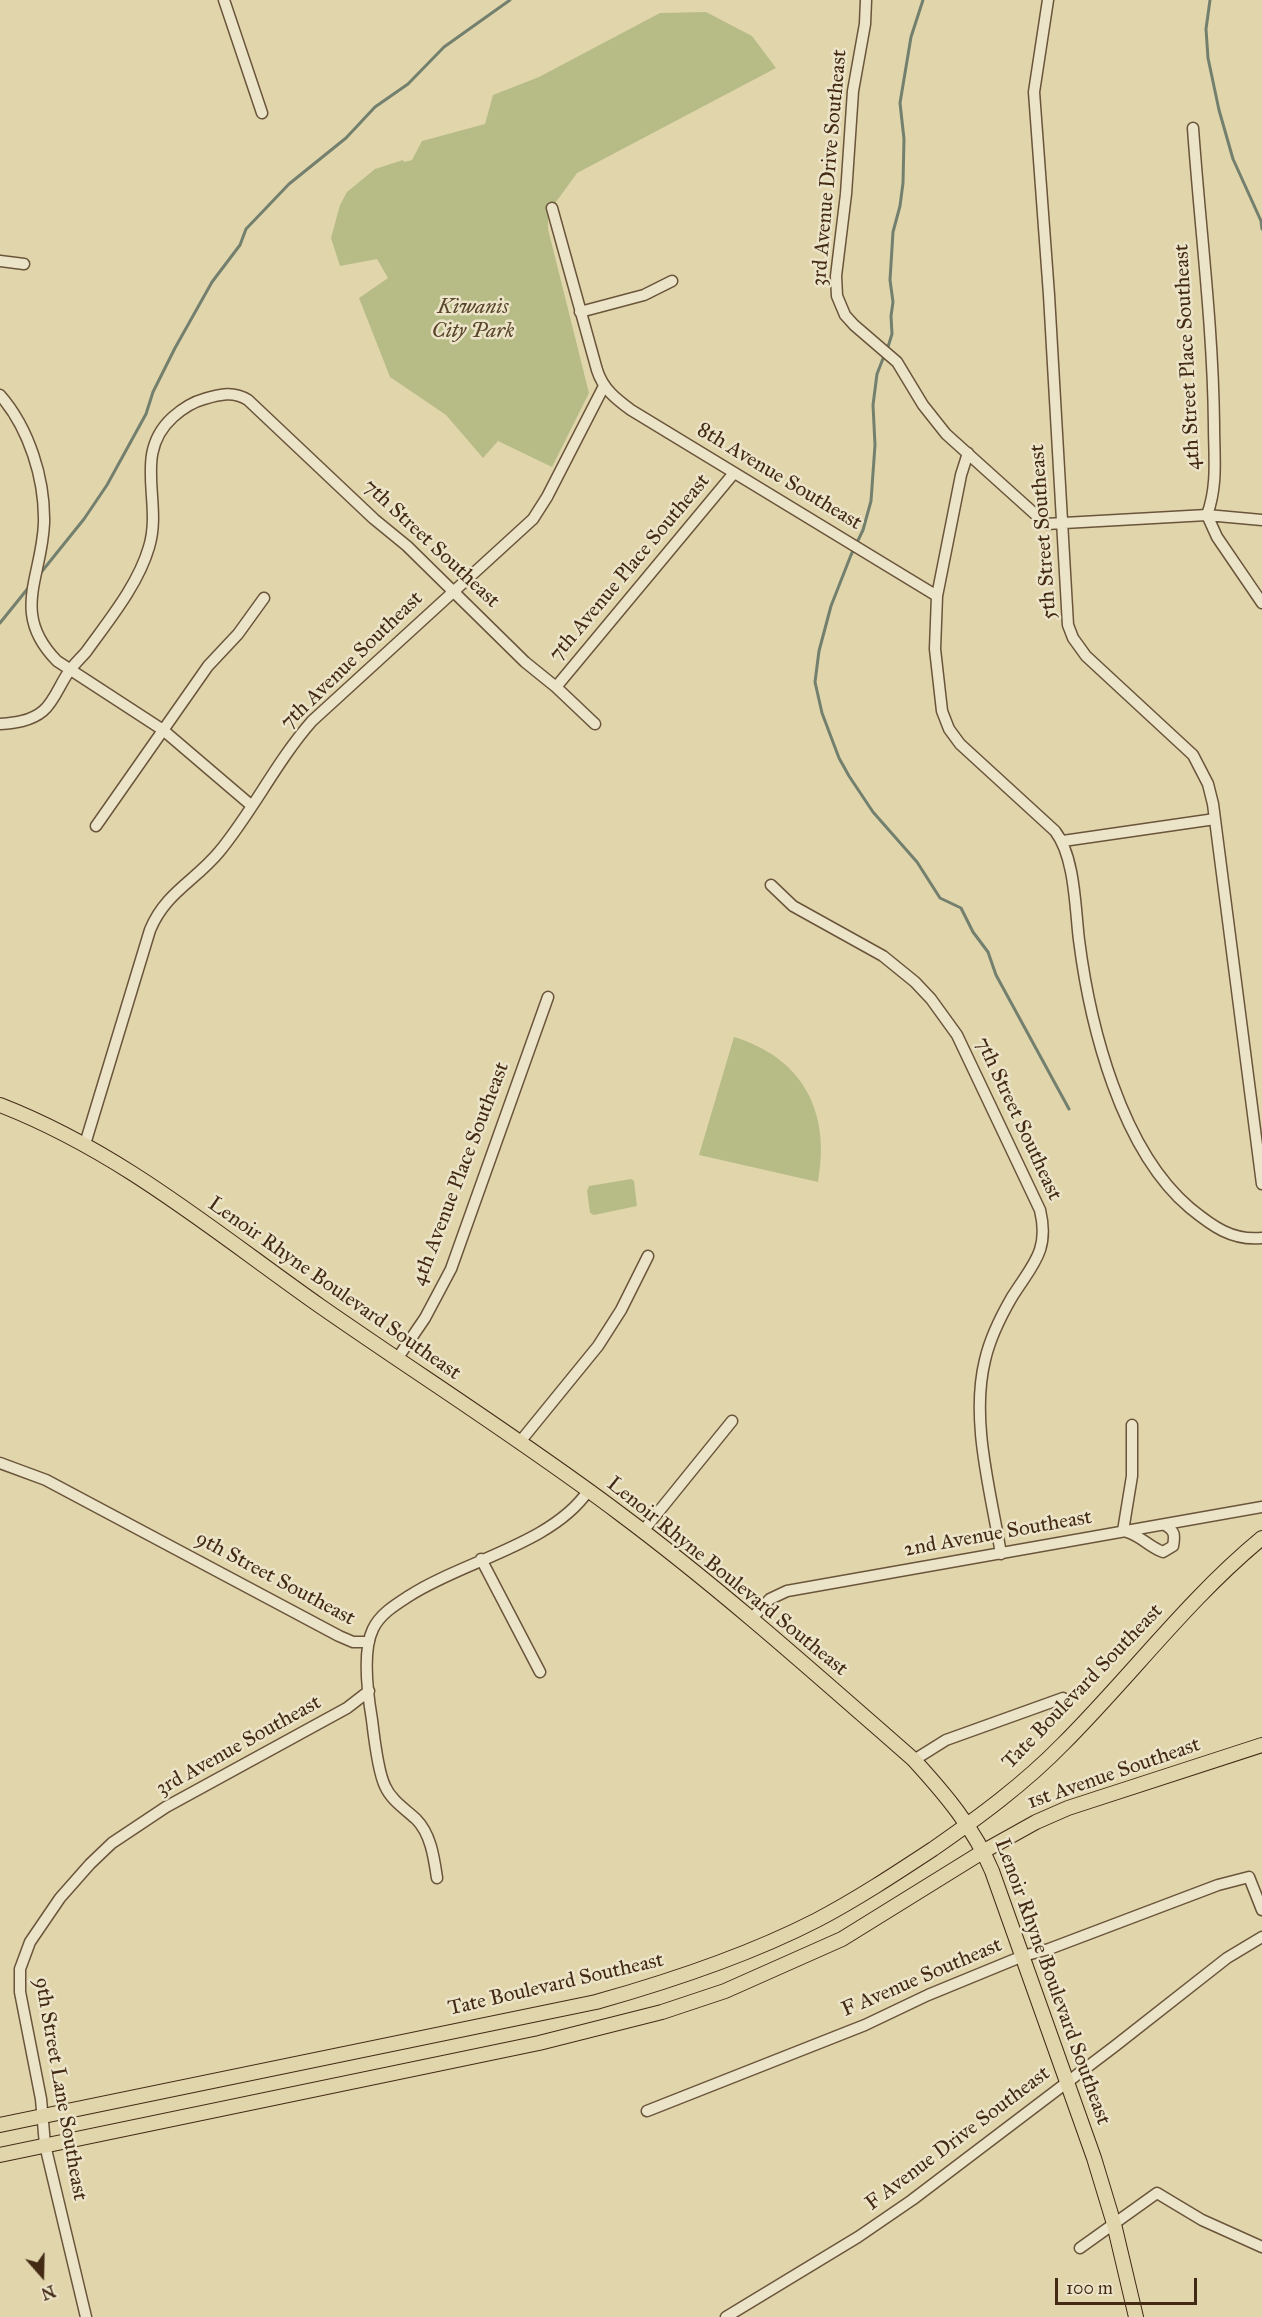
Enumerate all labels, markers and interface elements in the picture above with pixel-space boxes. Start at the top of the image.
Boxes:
street label: 3rd Avenue Drive Southeast [807,49,853,287]
street label: 4th Street Place Southeast [1169,243,1207,471]
park label: Kiwanis City Park [432,295,514,345]
street label: 8th Avenue Southeast [692,418,866,536]
street label: 5th Street Southeast [1025,443,1063,621]
street label: 7th Avenue Place Southeast [544,469,716,667]
street label: 7th Street Southeast [358,474,504,614]
street label: 7th Avenue Southeast [276,587,428,735]
street label: 7th Street Southeast [969,1033,1067,1205]
street label: 4th Avenue Place Southeast [407,1059,515,1289]
street label: Lenoir Rhyne Boulevard Southeast [203,1192,465,1386]
street label: Lenoir Rhyne Boulevard Southeast [601,1472,853,1682]
street label: 2nd Avenue Southeast [902,1505,1094,1563]
street label: 9th Street Southeast [191,1526,359,1632]
street label: Tate Boulevard Southeast [997,1599,1169,1775]
street label: 3rd Avenue Southeast [152,1690,326,1802]
street label: 1st Avenue Southeast [1024,1733,1204,1815]
street label: Lenoir Rhyne Boulevard Southeast [988,1835,1116,2129]
street label: F Avenue Southeast [838,1933,1006,2023]
street label: Tate Boulevard Southeast [446,1948,666,2022]
street label: 9th Street Lane Southeast [28,1975,92,2203]
street label: F Avenue Drive Southeast [861,2061,1055,2217]
north arrow [12,2245,72,2305]
scale bar [1058,2266,1200,2304]
text: 100 m [1066,2277,1113,2299]
text: N [39,2281,58,2304]

